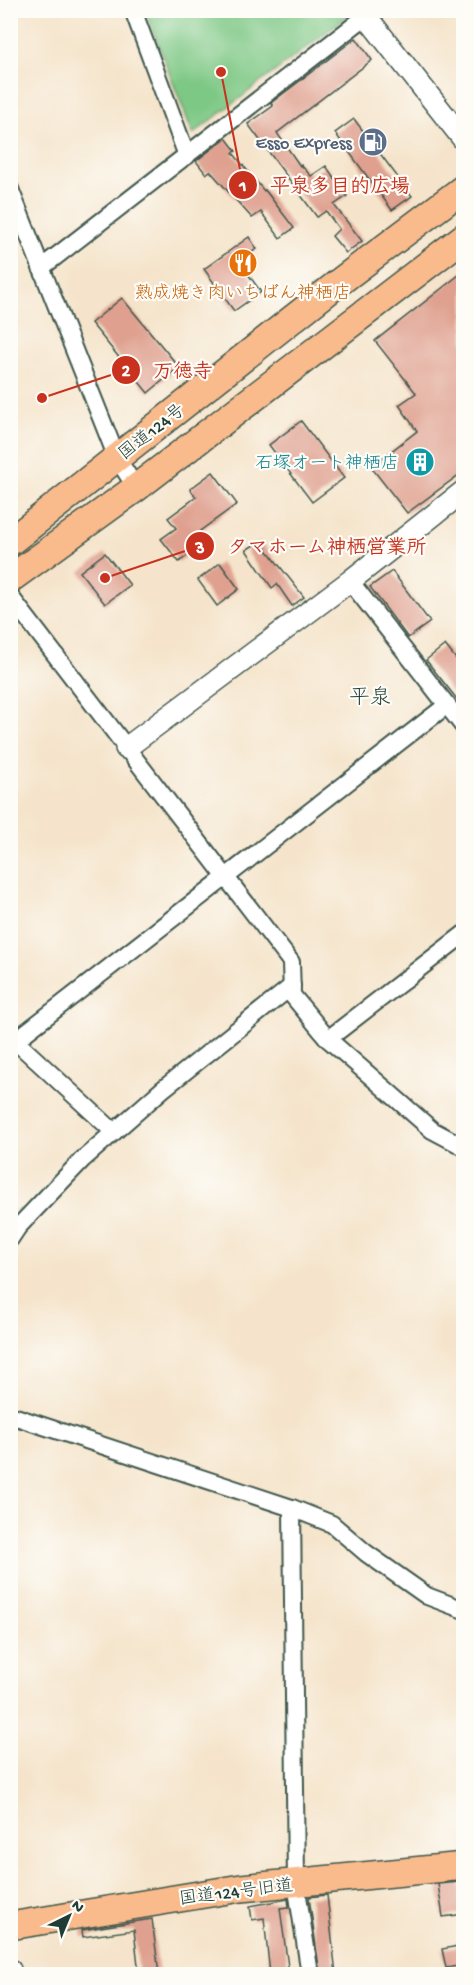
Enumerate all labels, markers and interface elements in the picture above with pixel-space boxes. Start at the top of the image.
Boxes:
fuel station icon: Esso Express [357,126,389,158]
place label: Esso Express [255,134,353,155]
callout: 平泉多目的広場 [228,166,422,204]
text: 平泉多目的広場 [270,175,410,200]
text: 1 [238,177,247,198]
restaurant icon: 熟成焼き肉いちばん神栖店 [227,247,259,279]
place label: 熟成焼き肉いちばん神栖店 [135,283,351,305]
callout: 万徳寺 [111,351,225,389]
text: 万徳寺 [153,360,213,385]
text: 2 [122,362,131,383]
street label: 国道124号 [114,400,190,465]
building icon: 石塚オート神栖店 [404,446,436,478]
place label: 石塚オート神栖店 [255,453,399,475]
callout: タマホーム神栖営業所 [185,527,439,565]
text: タマホーム神栖営業所 [227,536,427,561]
text: 3 [194,539,205,560]
district label: 平泉 [349,686,391,712]
street label: 国道124号旧道 [178,1875,294,1911]
north arrow [39,1886,99,1946]
text: N [67,1897,88,1918]

